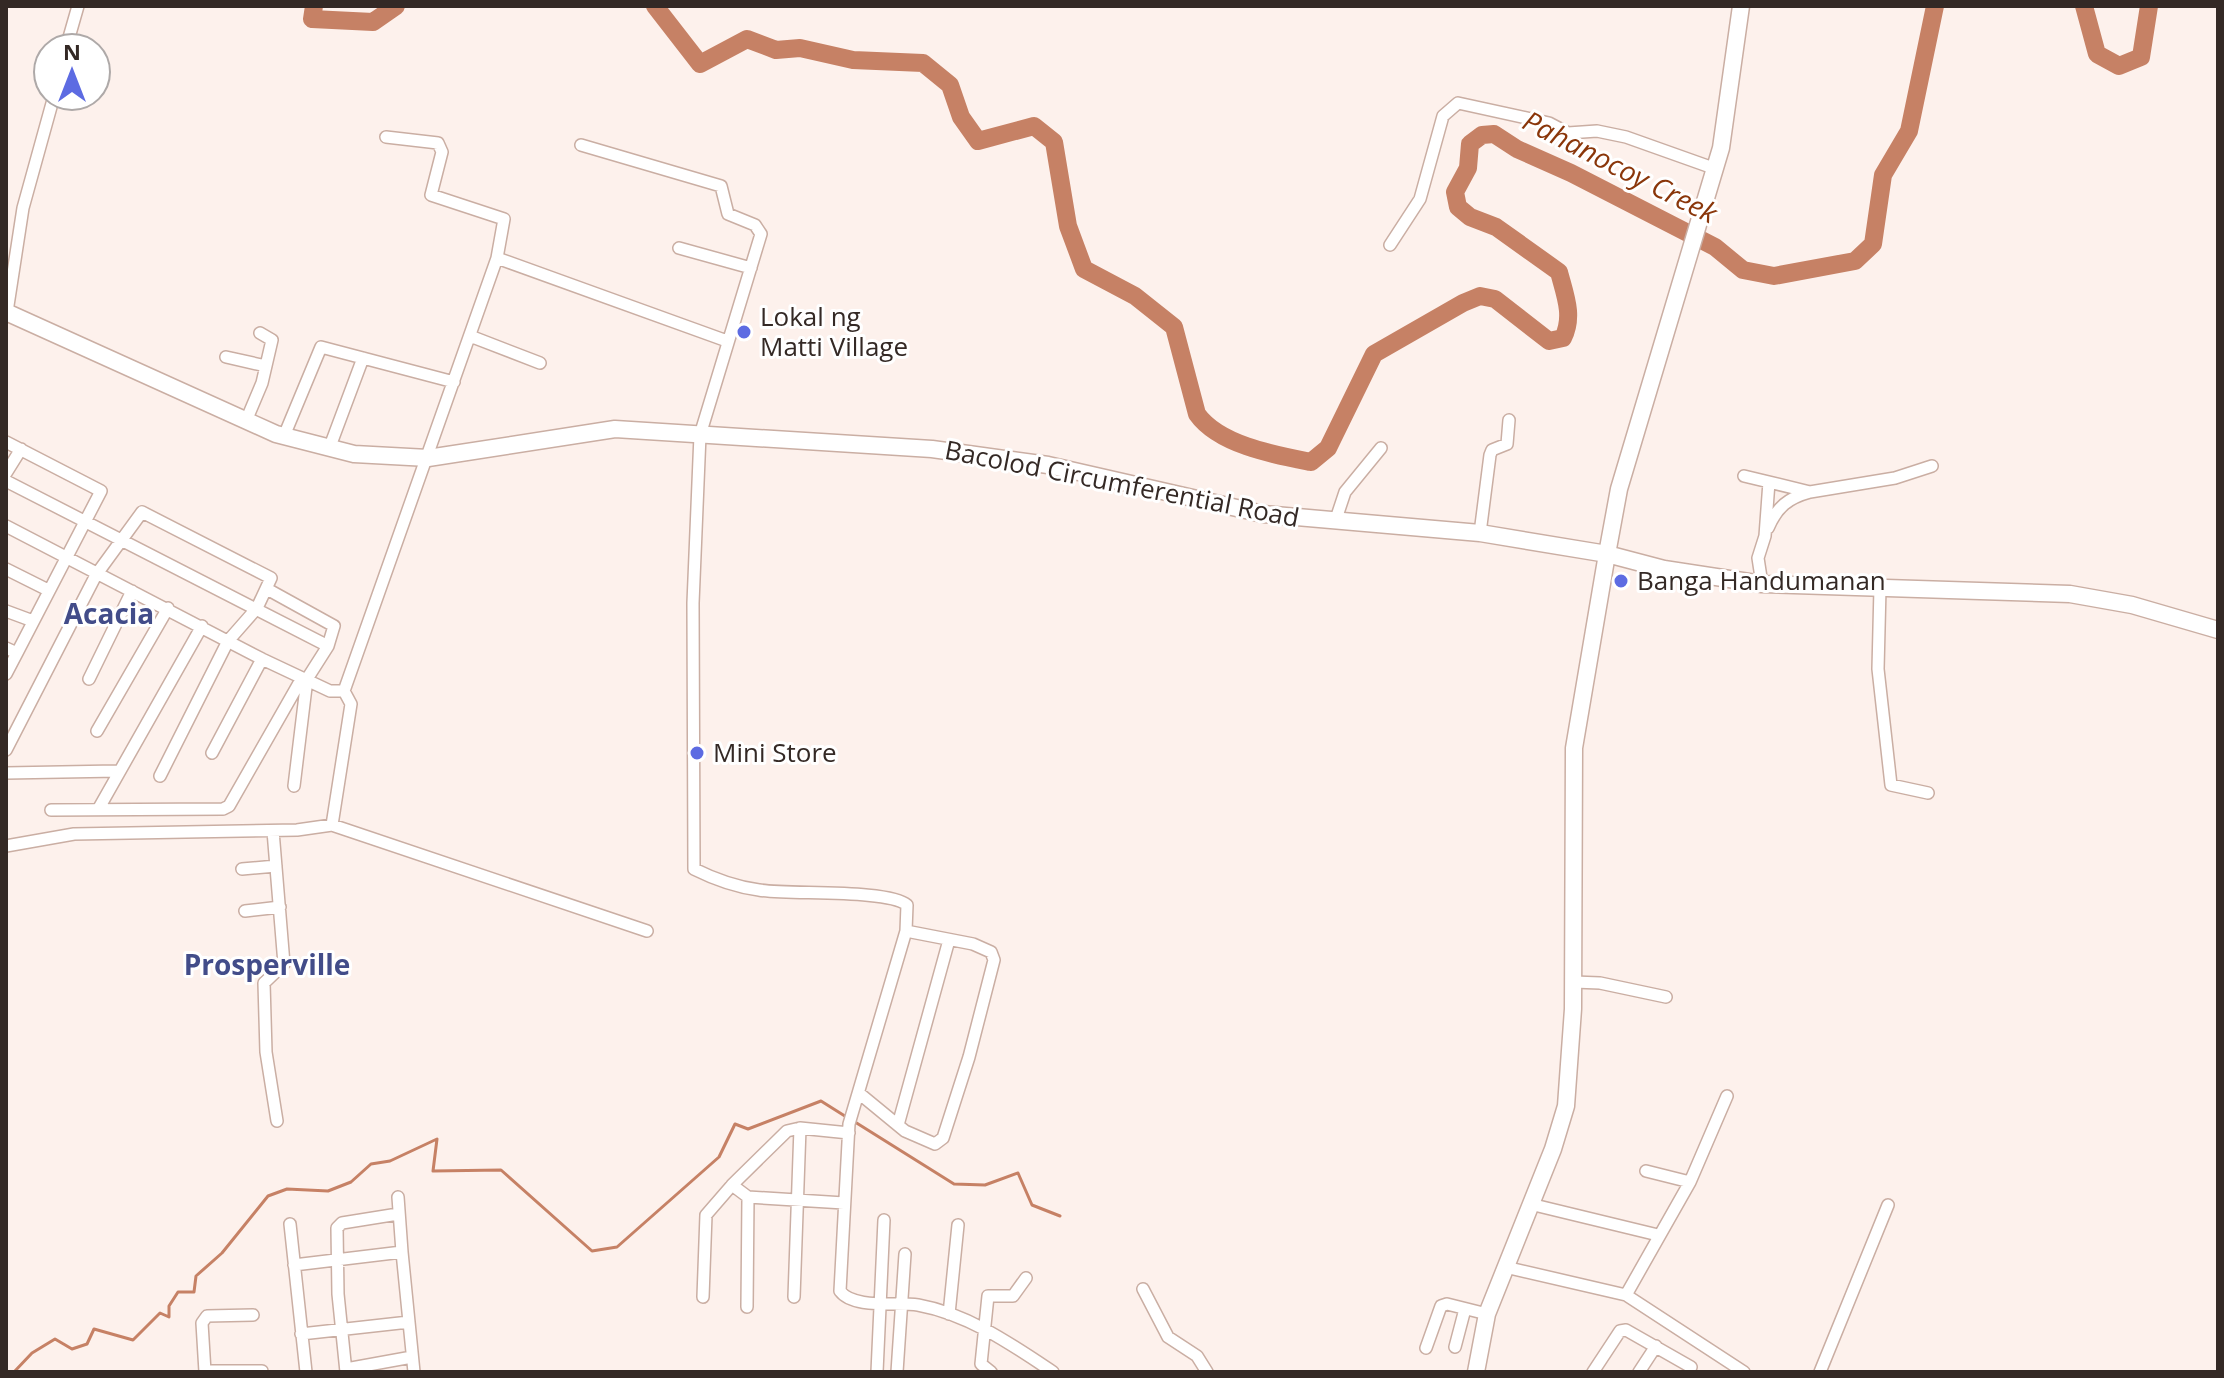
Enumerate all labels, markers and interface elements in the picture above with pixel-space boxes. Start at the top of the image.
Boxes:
north arrow [32,32,112,112]
text: N [63,36,81,66]
water label: Pahanocoy Creek [1517,101,1725,232]
place label: Lokal ng Matti Village [760,298,908,364]
marker: Lokal ng Matti Village [735,323,753,341]
street label: Bacolod Circumferential Road [942,431,1303,535]
place label: Banga Handumanan [1637,562,1886,598]
marker: Banga Handumanan [1612,572,1630,590]
district label: Acacia [64,594,154,632]
place label: Mini Store [713,734,837,770]
marker: Mini Store [688,744,706,762]
district label: Prosperville [184,945,350,983]

